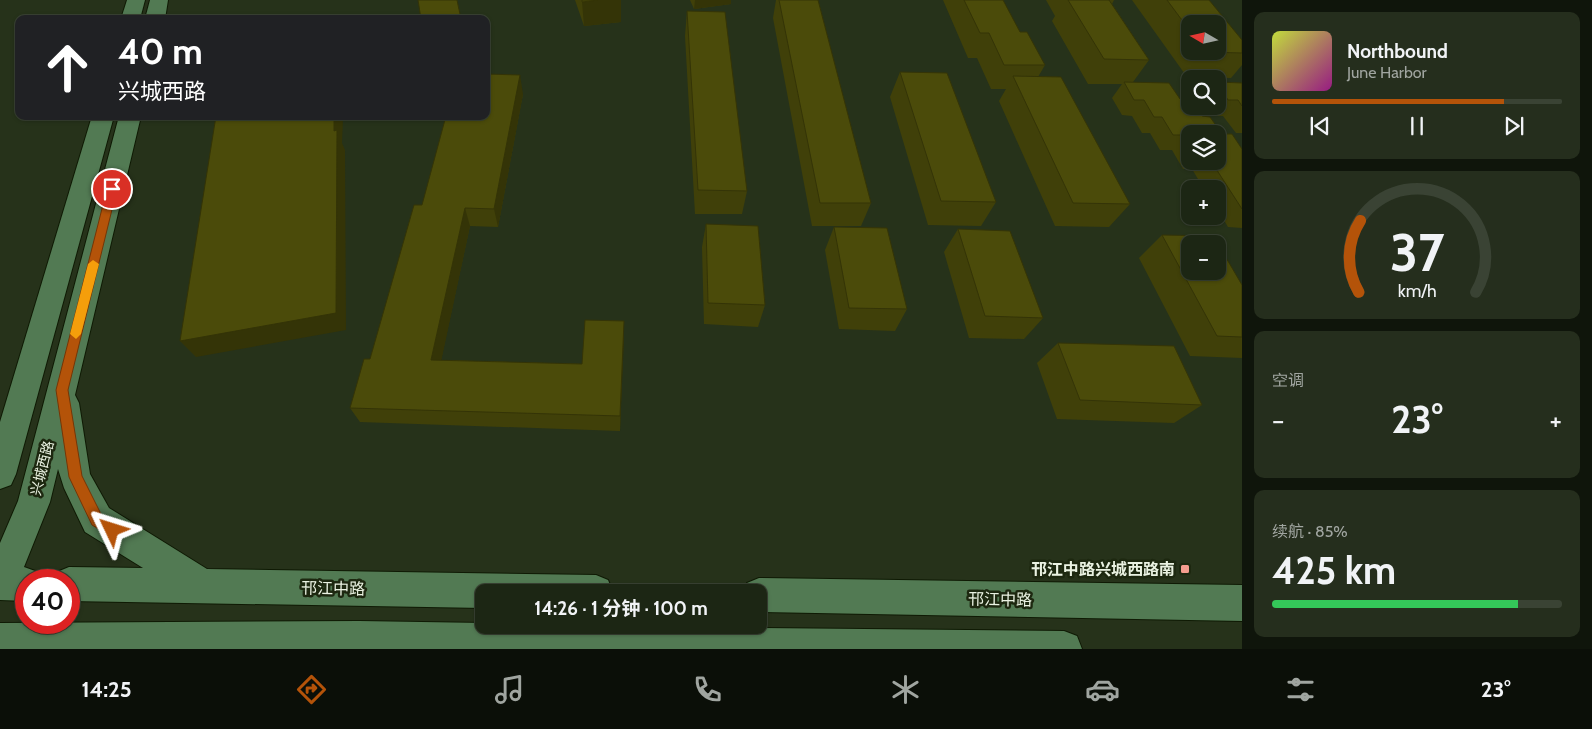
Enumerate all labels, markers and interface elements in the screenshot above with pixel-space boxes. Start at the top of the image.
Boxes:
north arrow [1181,15,1226,60]
map controls [1181,15,1226,280]
text: 40 m [118,30,203,73]
icon: ahead [35,35,100,100]
text: Northbound [1347,40,1448,63]
text: June Harbor [1347,63,1427,82]
button: search [1181,70,1226,115]
text: 兴城西路 [118,78,206,105]
icon: previous [1306,112,1334,140]
icon: pause [1403,112,1431,140]
icon: next [1500,112,1528,140]
button: layers [1181,125,1226,170]
pin [91,168,133,210]
icon: arrive [98,175,126,203]
button: + [1181,180,1226,225]
text: 37 [1390,221,1445,284]
button: − [1181,235,1226,280]
text: km/h [1397,280,1437,301]
text: 空调 [1272,371,1304,390]
text: 23° [1391,396,1443,443]
text: − [1272,403,1284,437]
text: + [1550,403,1562,437]
street label: 兴城西路 [26,439,58,497]
position arrow [85,503,137,555]
text: 续航 · 85% [1272,522,1348,541]
text: 425 km [1272,547,1396,594]
place label: 邗江中路兴城西路南 [1031,560,1175,579]
marker: 邗江中路兴城西路南 [1179,563,1191,575]
speed limit sign: 40 [15,569,80,634]
street label: 邗江中路 [301,578,365,599]
street label: 邗江中路 [968,589,1032,610]
text: 14:26 · 1 分钟 · 100 m [534,597,708,620]
icon: directions [294,672,329,707]
icon: music [492,672,527,707]
icon: phone [690,672,725,707]
icon: climate [888,672,923,707]
icon: car [1085,672,1120,707]
icon: filters [1283,672,1318,707]
text: 14:25 [81,676,132,703]
text: 23° [1481,676,1511,703]

